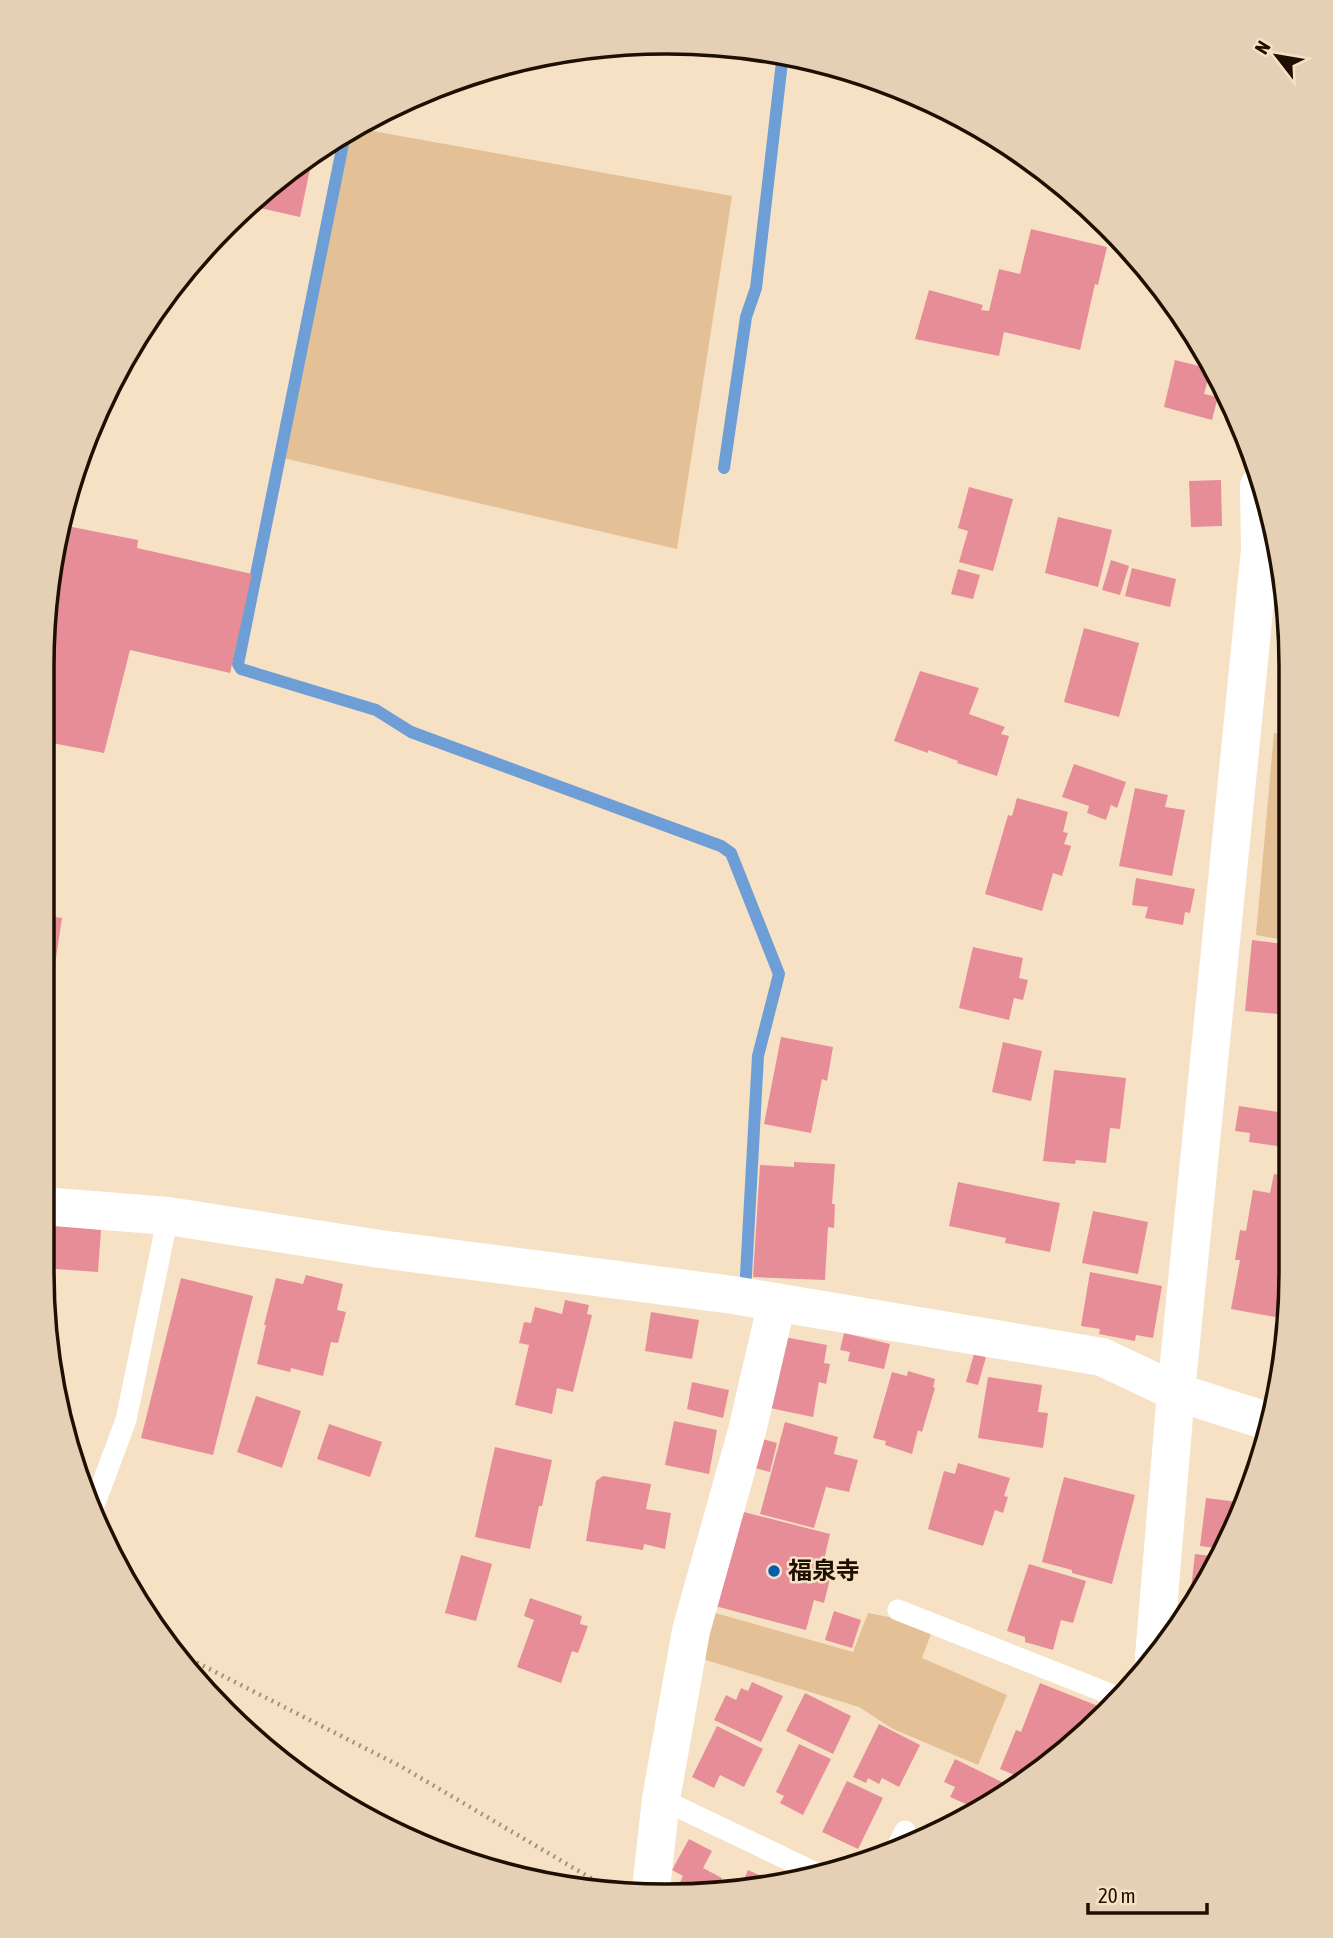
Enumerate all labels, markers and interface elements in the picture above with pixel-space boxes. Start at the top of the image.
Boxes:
north arrow [1242,21,1312,91]
text: N [1250,37,1275,58]
place label: 福泉寺 [788,1557,860,1584]
marker: 福泉寺 [766,1563,782,1579]
scale bar [1088,1871,1207,1915]
text: 20 m [1098,1883,1136,1907]

